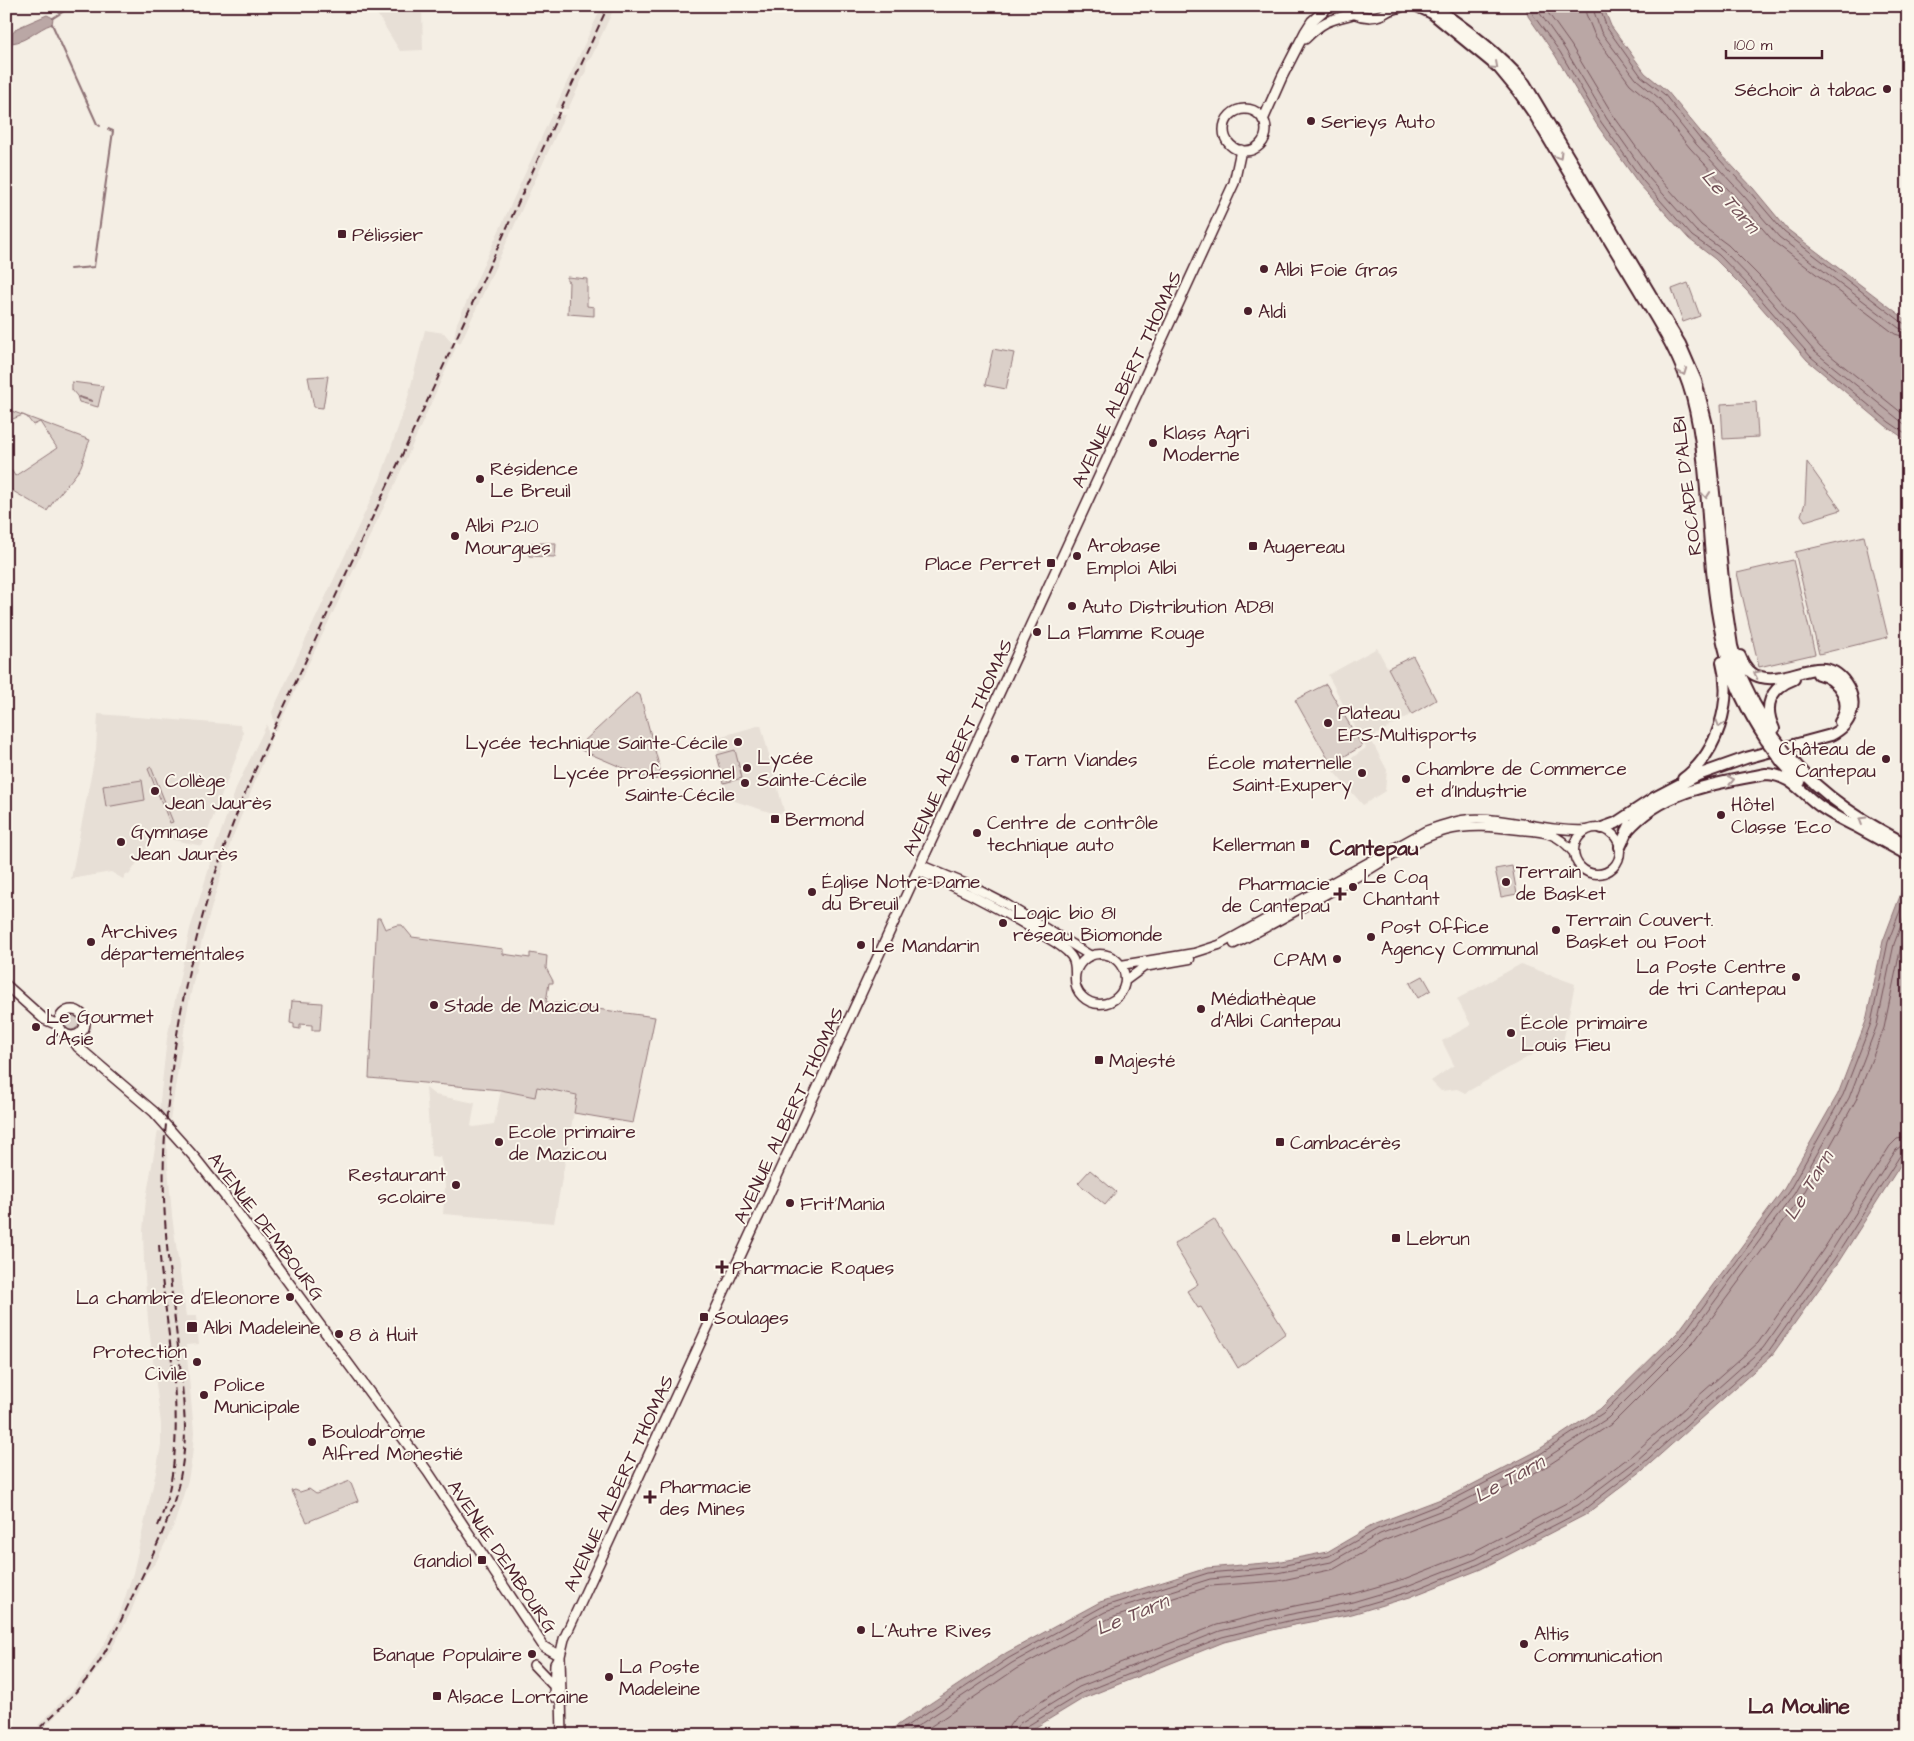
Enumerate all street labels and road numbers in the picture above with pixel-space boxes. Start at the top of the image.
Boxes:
street label: AVENUE ALBERT THOMAS [1065,267,1189,492]
street label: ROCADE D'ALBI [1666,415,1709,557]
street label: AVENUE ALBERT THOMAS [896,635,1020,860]
street label: AVENUE ALBERT THOMAS [727,1003,851,1228]
street label: AVENUE DEMBOURG [201,1147,331,1307]
street label: AVENUE ALBERT THOMAS [557,1371,681,1596]
street label: AVENUE DEMBOURG [440,1475,563,1639]

